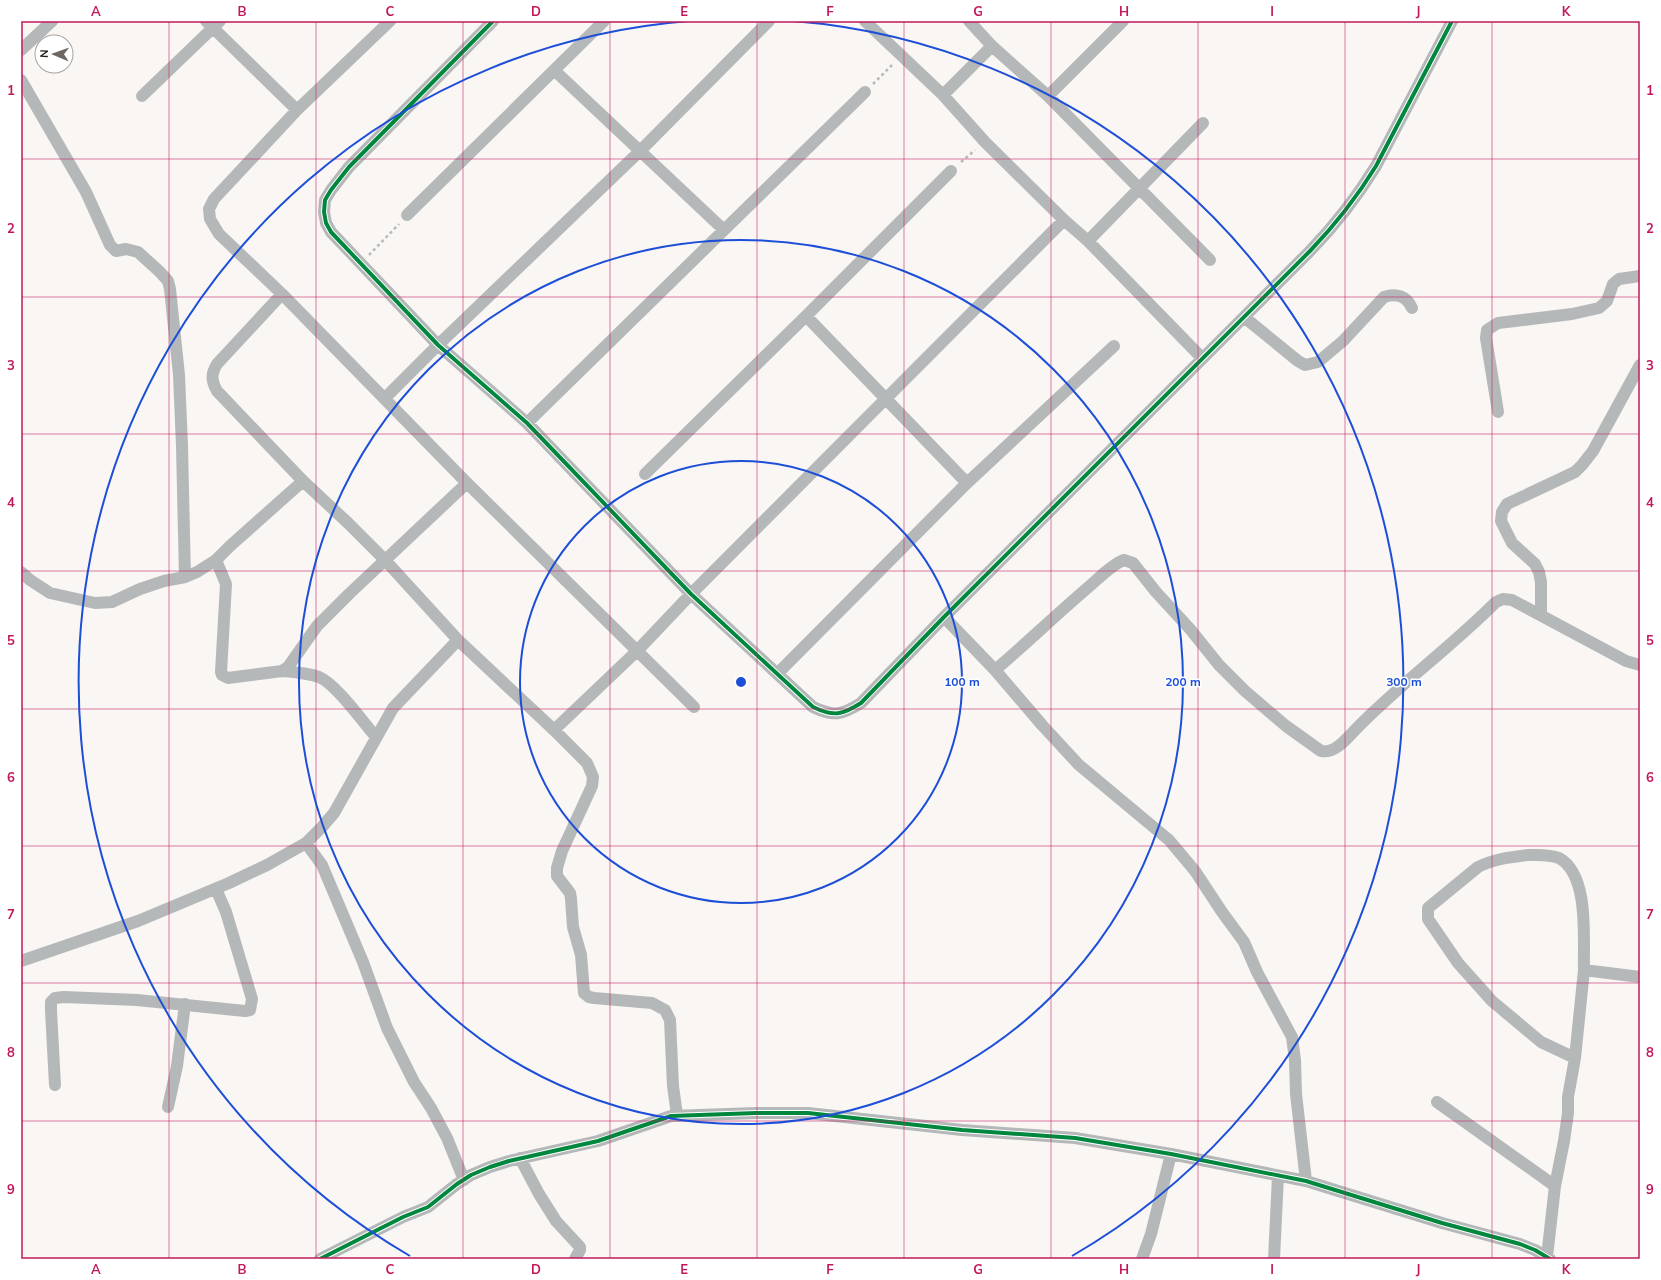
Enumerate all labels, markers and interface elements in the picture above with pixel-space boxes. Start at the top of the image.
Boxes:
text: A [91,3,101,19]
text: B [238,3,247,19]
text: C [386,3,395,19]
text: D [531,3,541,19]
text: E [680,3,688,19]
text: F [826,3,834,19]
text: G [973,3,983,19]
text: H [1119,3,1129,19]
text: I [1270,3,1274,19]
text: J [1416,3,1420,19]
text: K [1562,3,1572,19]
north arrow [34,34,74,74]
text: N [37,49,51,58]
text: 1 [7,82,15,98]
text: 1 [1646,82,1654,98]
text: 2 [7,220,15,236]
text: 2 [1646,220,1654,236]
text: 3 [7,357,15,373]
text: 3 [1646,357,1654,373]
text: 4 [7,494,15,510]
text: 4 [1646,494,1654,510]
text: 5 [7,632,15,648]
text: 5 [1646,632,1654,648]
text: 100 m [944,674,980,689]
text: 200 m [1165,674,1201,689]
text: 300 m [1386,674,1422,689]
centre of rings [734,675,748,689]
text: 6 [7,769,15,785]
text: 6 [1646,769,1654,785]
text: 7 [7,906,15,922]
text: 7 [1646,906,1654,922]
text: 8 [7,1044,15,1060]
text: 8 [1646,1044,1654,1060]
text: 9 [7,1181,15,1197]
text: 9 [1646,1181,1654,1197]
text: A [91,1261,101,1277]
text: B [238,1261,247,1277]
text: C [386,1261,395,1277]
text: D [531,1261,541,1277]
text: E [680,1261,688,1277]
text: F [826,1261,834,1277]
text: G [973,1261,983,1277]
text: H [1119,1261,1129,1277]
text: I [1270,1261,1274,1277]
text: J [1416,1261,1420,1277]
text: K [1562,1261,1572,1277]

